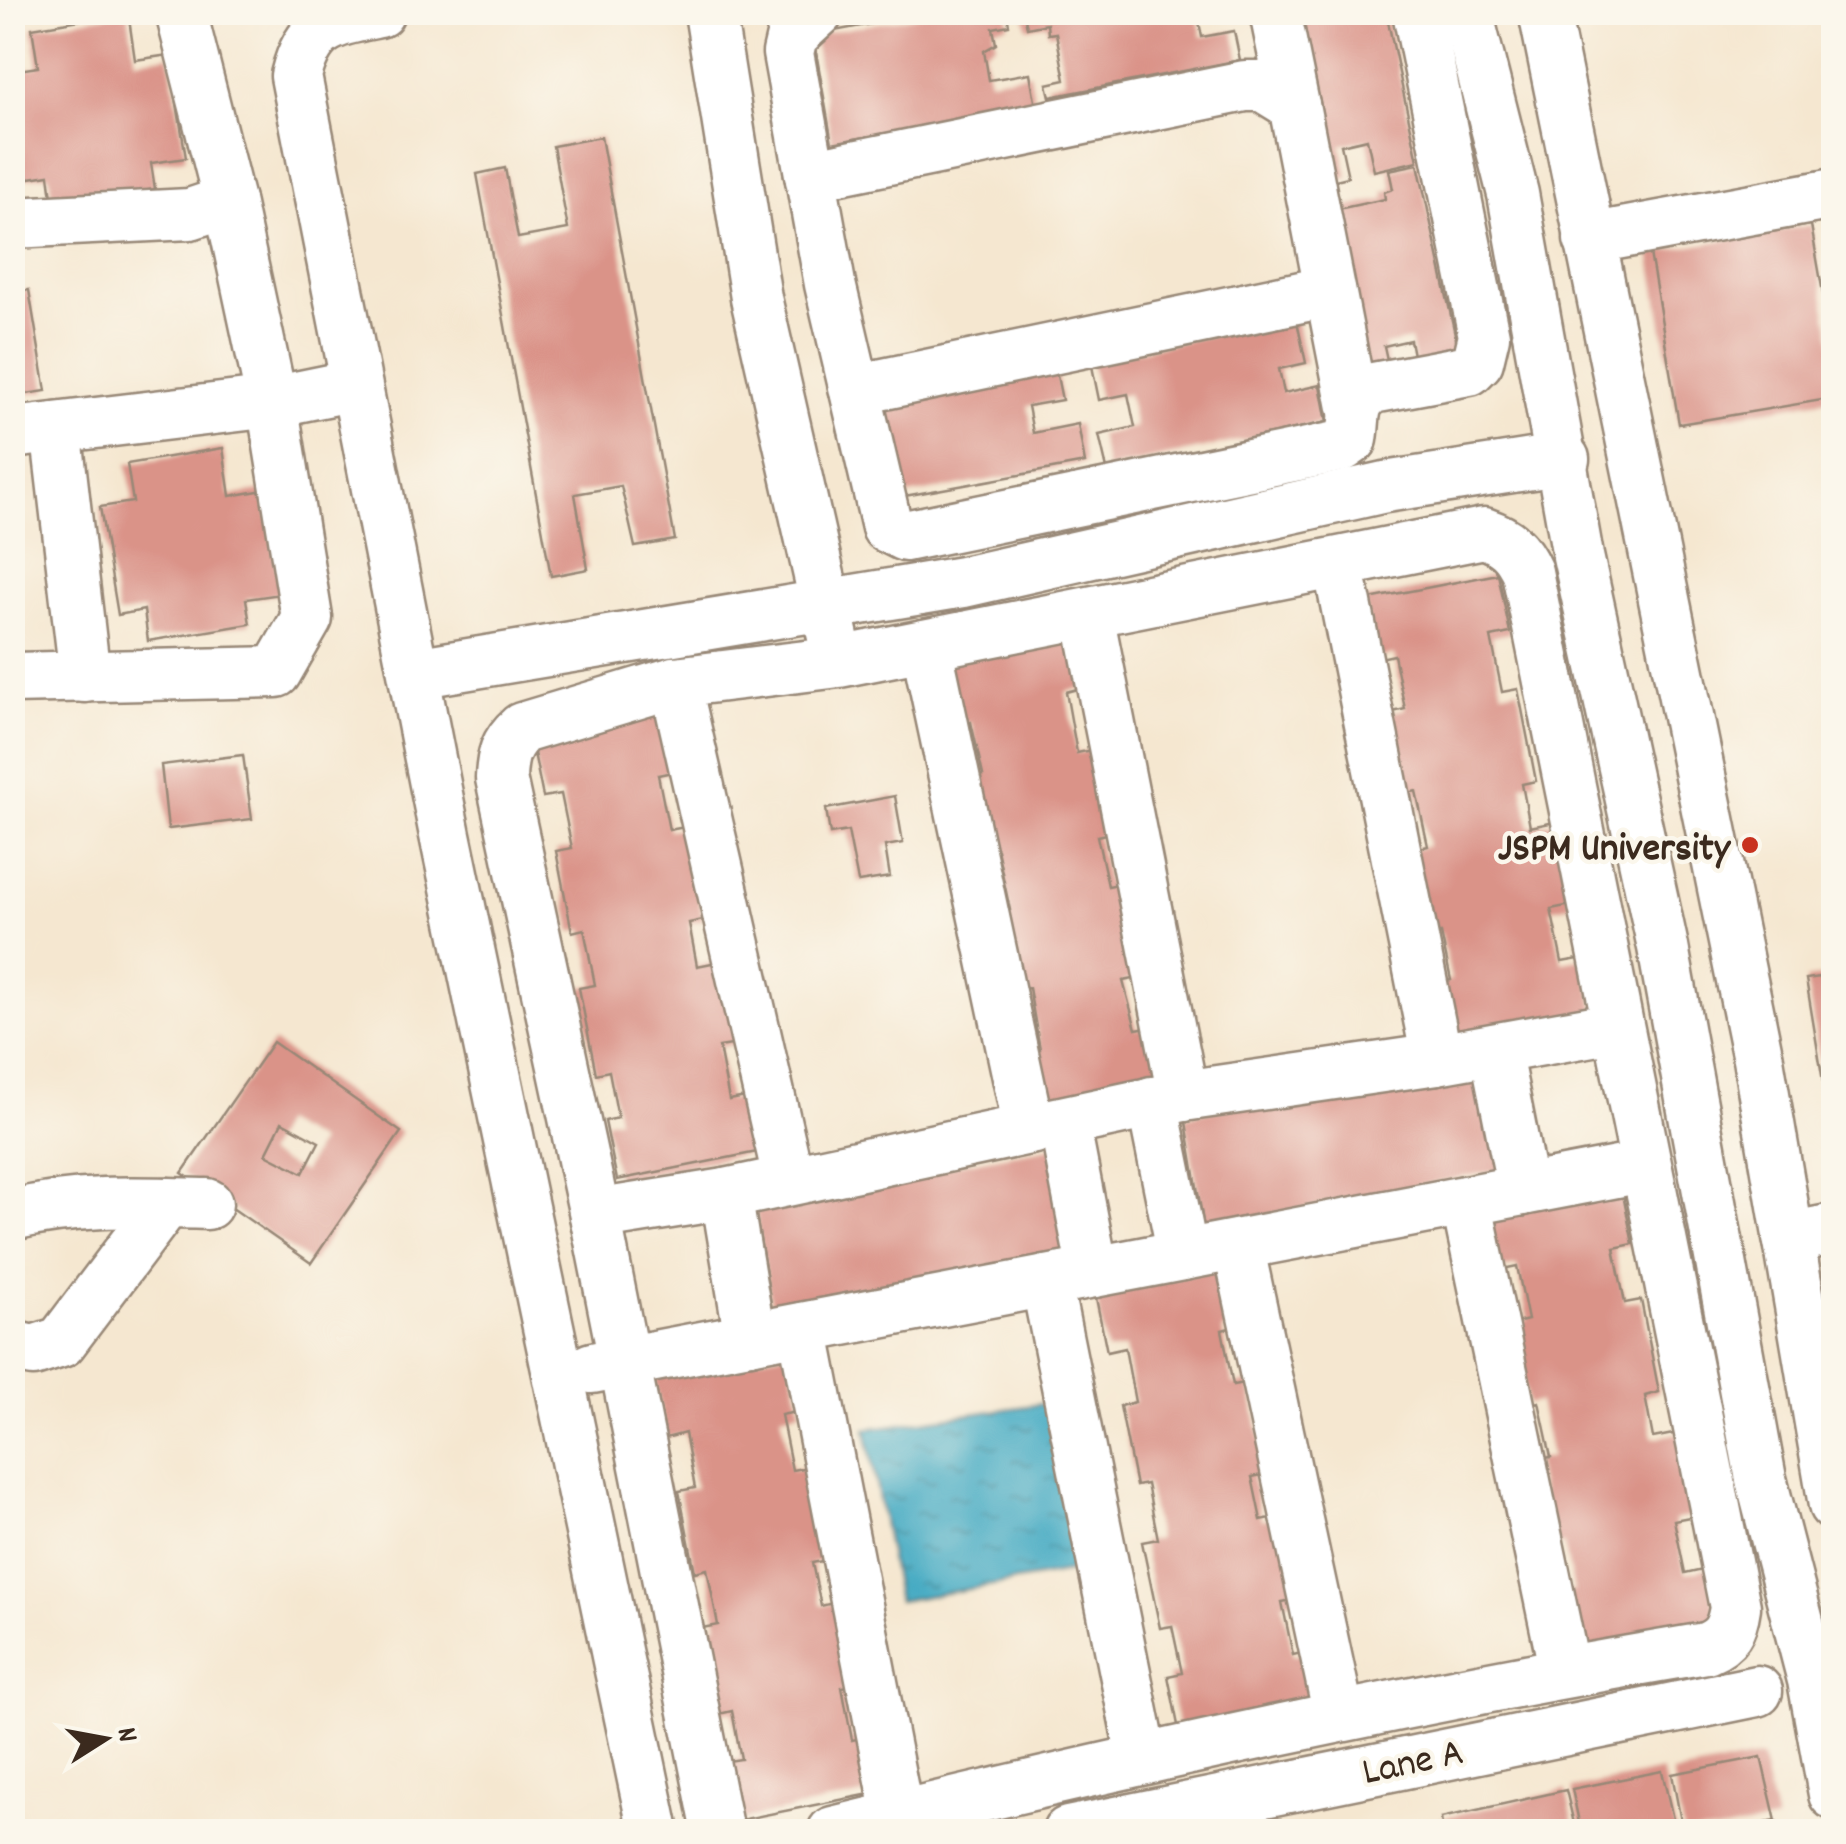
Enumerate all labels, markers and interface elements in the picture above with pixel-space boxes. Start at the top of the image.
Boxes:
place label: JSPM University [1498,823,1732,880]
marker: JSPM University [1739,834,1761,856]
north arrow [55,1689,155,1789]
text: N [104,1725,146,1746]
street label: Lane A [1357,1727,1469,1804]

